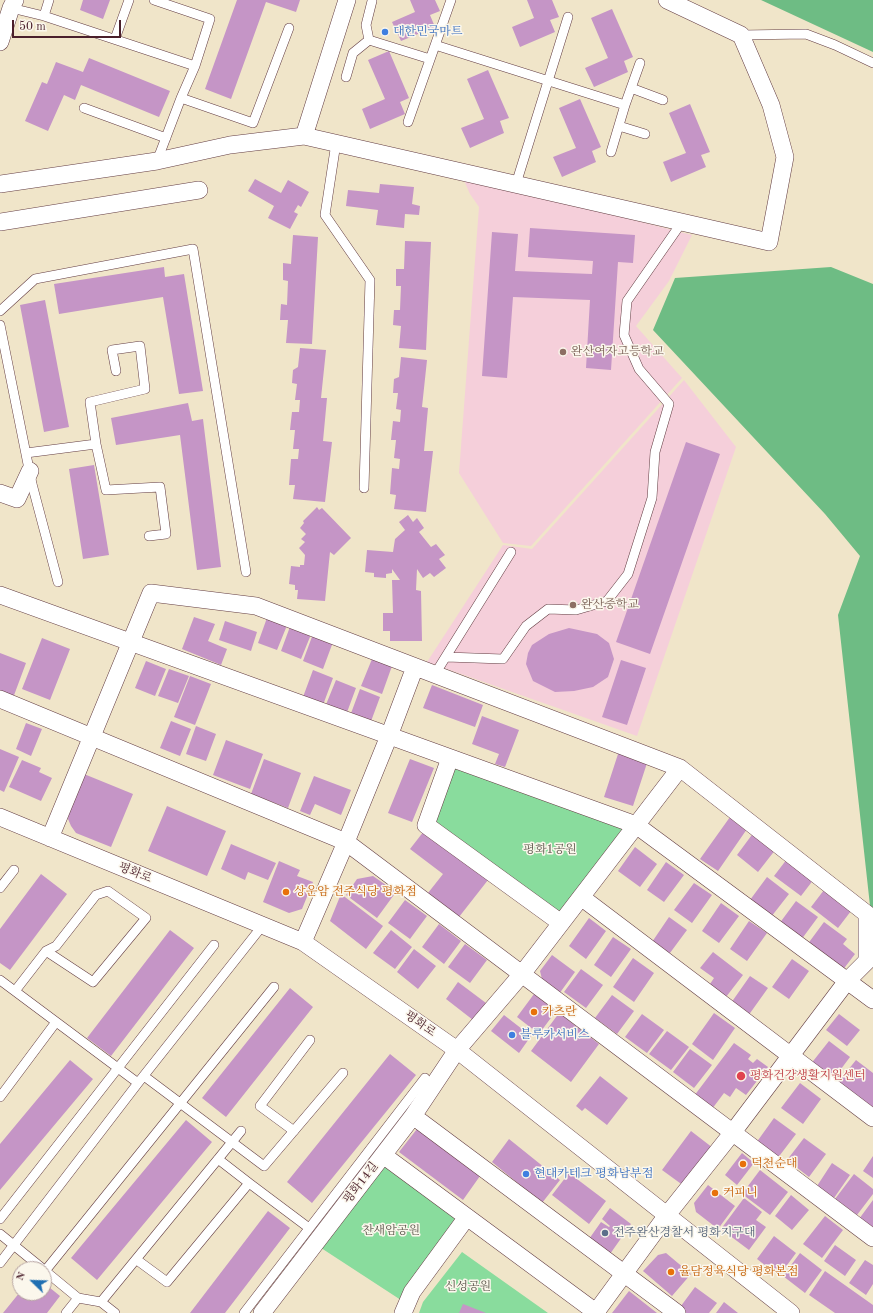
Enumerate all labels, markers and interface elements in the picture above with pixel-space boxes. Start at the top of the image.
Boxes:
scale bar [14,12,123,38]
text: 50 m [19,21,46,33]
place label: 대한민국마트 [393,25,463,39]
marker: 대한민국마트 [380,27,390,37]
place label: 완산여자고등학교 [571,345,664,359]
marker: 완산여자고등학교 [558,347,568,357]
place label: 완산중학교 [581,598,639,612]
marker: 완산중학교 [568,600,578,610]
park label: 평화1공원 [523,843,577,857]
street label: 평화로 [116,860,154,886]
place label: 상운암 전주식당 평화점 [294,885,417,899]
marker: 상운암 전주식당 평화점 [281,887,291,897]
place label: 카츠란 [542,1005,577,1019]
marker: 카츠란 [529,1007,539,1017]
street label: 평화로 [402,1008,438,1040]
place label: 블루카서비스 [520,1028,590,1042]
marker: 블루카서비스 [507,1030,517,1040]
place label: 평화건강생활지원센터 [750,1069,866,1083]
marker: 평화건강생활지원센터 [735,1070,747,1082]
place label: 덕천순대 [751,1157,797,1171]
street label: 평화14길 [341,1159,381,1207]
marker: 덕천순대 [738,1159,748,1169]
place label: 현대카테크 평화남부점 [534,1167,653,1181]
marker: 현대카테크 평화남부점 [521,1169,531,1179]
place label: 커피니 [723,1186,758,1200]
marker: 커피니 [710,1188,720,1198]
park label: 찬새암공원 [362,1224,420,1238]
place label: 전주완산경찰서 평화지구대 [613,1226,755,1240]
marker: 전주완산경찰서 평화지구대 [600,1228,610,1238]
north arrow [12,1261,52,1301]
place label: 율담정육식당 평화본점 [679,1265,798,1279]
marker: 율담정육식당 평화본점 [666,1267,676,1277]
text: N [15,1270,28,1283]
park label: 신성공원 [445,1280,491,1294]

